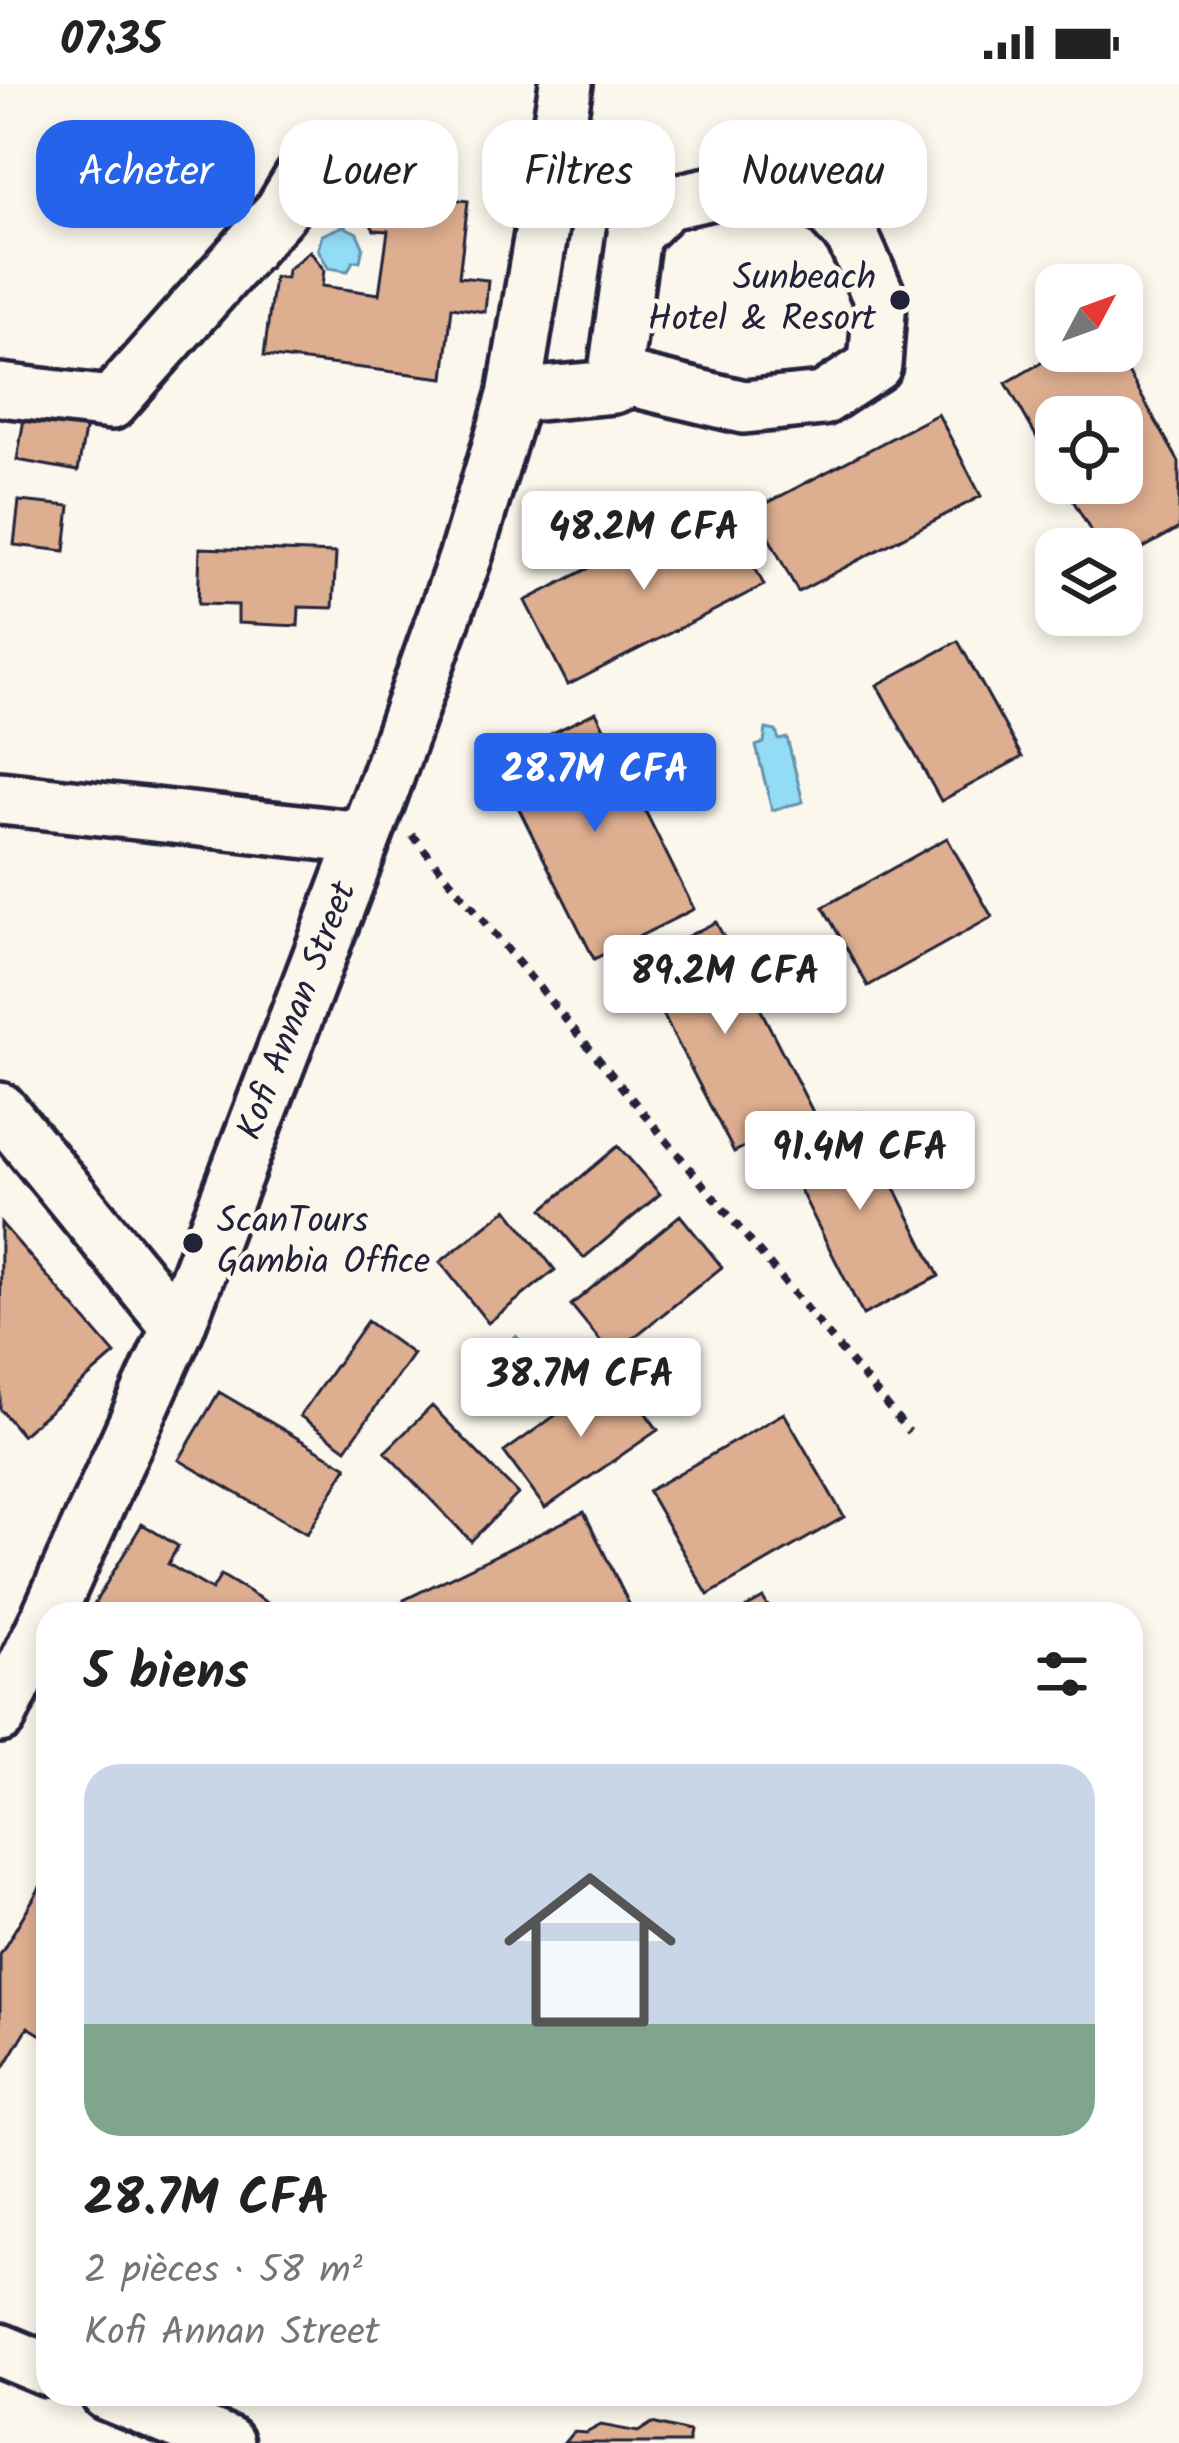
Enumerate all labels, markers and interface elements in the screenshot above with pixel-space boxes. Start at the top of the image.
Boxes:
text: 07:35 [60,6,163,78]
chip: Acheter [36,120,255,228]
chip: Louer [279,120,458,228]
chip: Filtres [482,120,675,228]
chip: Nouveau [699,120,927,228]
place label: Sunbeach Hotel & Resort [648,251,877,349]
north arrow [1035,264,1143,372]
map controls [1035,264,1143,636]
marker: Sunbeach Hotel & Resort [887,287,913,313]
button: locate [1035,396,1143,504]
pin: 48.2M CFA [507,491,781,593]
text: 48.2M CFA [549,499,739,561]
button: layers [1035,528,1143,636]
pin: 28.7M CFA [458,733,732,835]
text: 28.7M CFA [501,741,689,803]
street label: Kofi Annan Street [222,872,374,1149]
pin: 89.2M CFA [588,935,862,1037]
text: 89.2M CFA [631,943,820,1005]
pin: 91.4M CFA [723,1111,997,1213]
text: 91.4M CFA [772,1119,948,1181]
place label: ScanTours Gambia Office [217,1194,430,1292]
marker: ScanTours Gambia Office [180,1230,206,1256]
pin: 38.7M CFA [444,1338,718,1440]
text: 38.7M CFA [488,1346,674,1408]
text: 5 biens [84,1634,249,1715]
icon: filters [1029,1641,1095,1707]
icon: home [482,1842,698,2058]
text: 28.7M CFA [84,2160,329,2241]
text: 2 pièces · 58 m² [84,2241,362,2303]
text: Kofi Annan Street [84,2303,380,2365]

